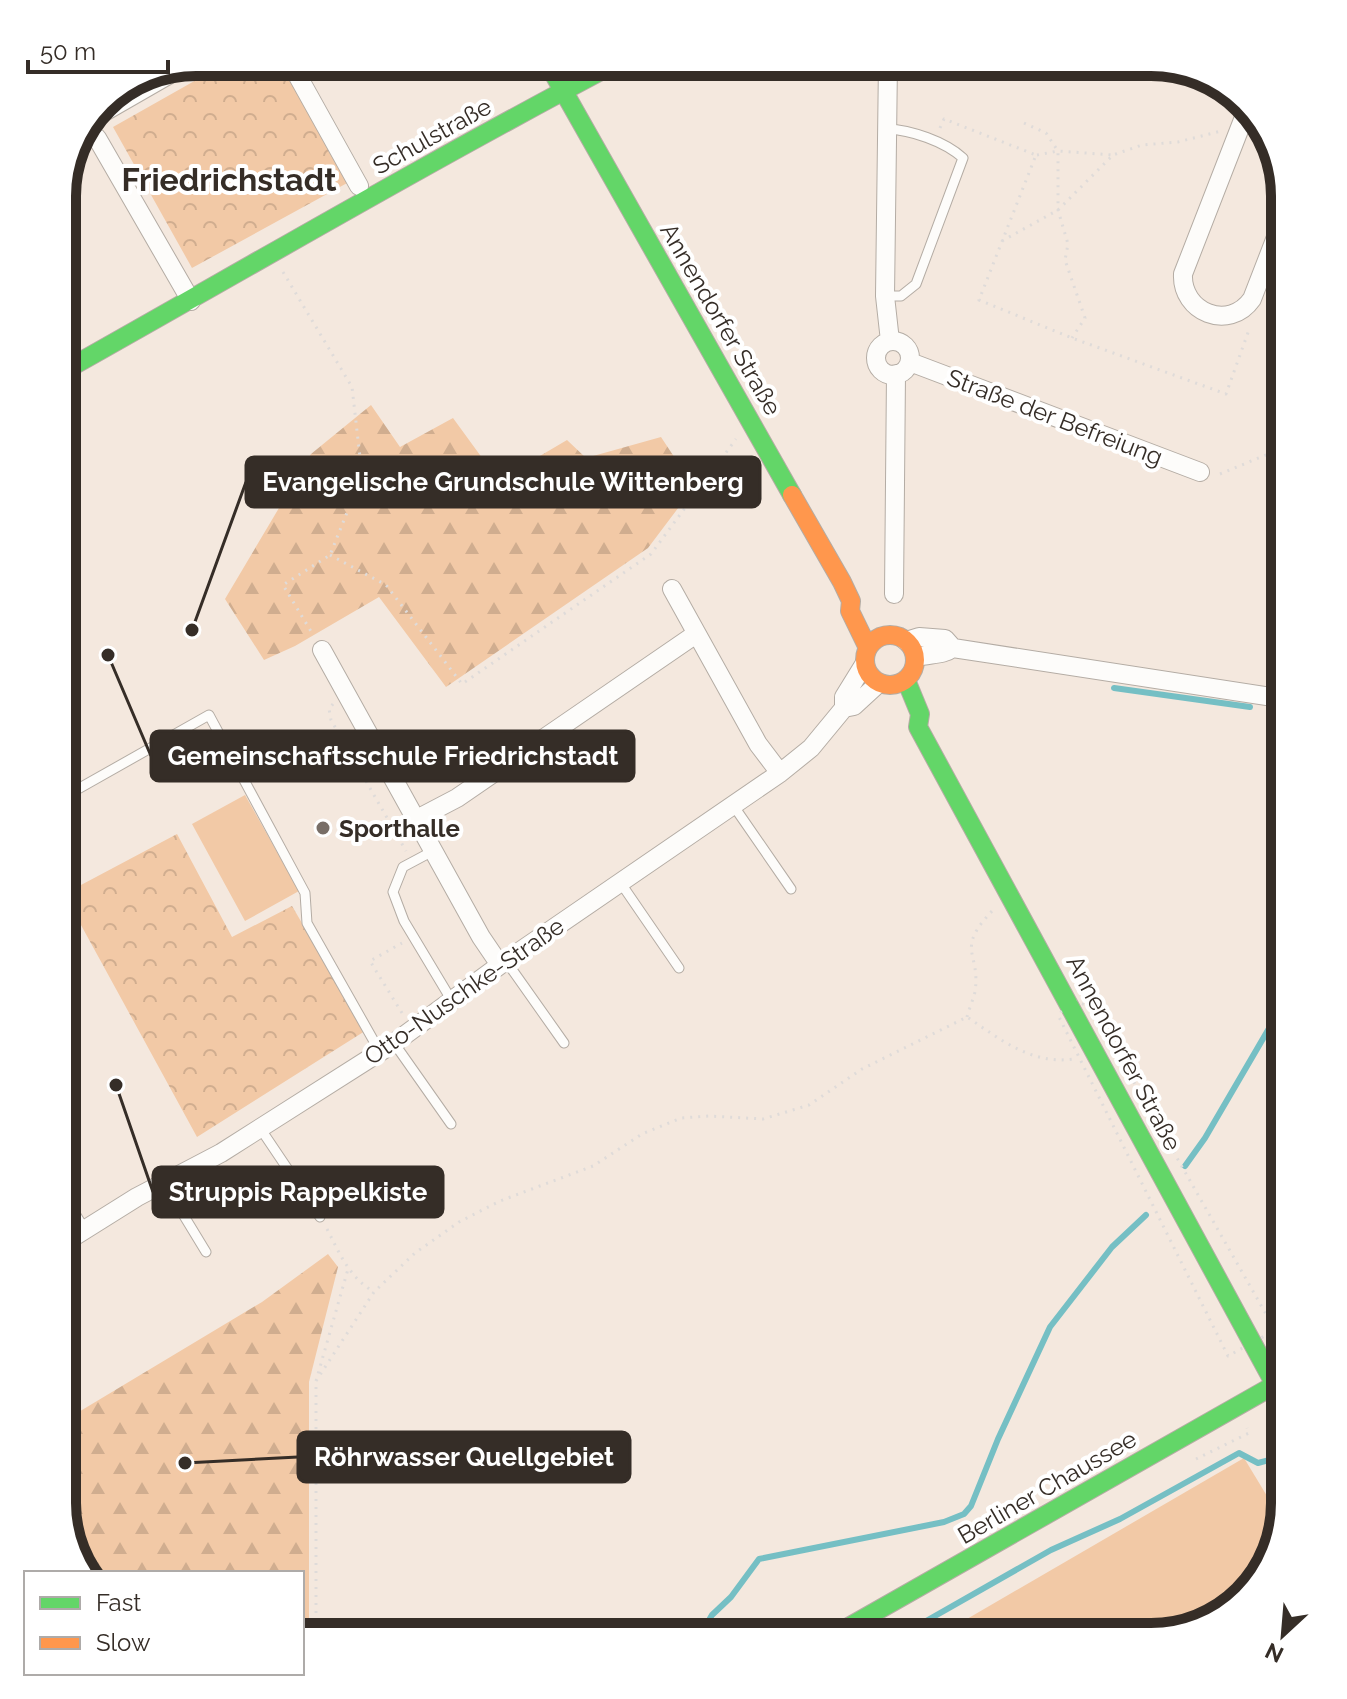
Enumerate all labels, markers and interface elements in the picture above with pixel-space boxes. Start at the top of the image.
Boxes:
scale bar [28,24,168,74]
text: 50 m [40,37,96,66]
street label: Schulstraße [368,92,496,180]
district label: Friedrichstadt [121,161,337,198]
street label: Annendorfer Straße [654,218,788,420]
street label: Straße der Befreiung [943,363,1167,471]
callout: Evangelische Grundschule Wittenberg [246,457,760,507]
text: Evangelische Grundschule Wittenberg [262,467,744,497]
callout: Gemeinschaftsschule Friedrichstadt [151,731,634,781]
text: Gemeinschaftsschule Friedrichstadt [167,741,619,771]
place label: Sporthalle [339,814,460,843]
marker: Sporthalle [314,819,332,837]
street label: Otto-Nuschke-Straße [358,911,570,1071]
street label: Annendorfer Straße [1060,951,1188,1155]
callout: Struppis Rappelkiste [153,1167,443,1217]
text: Struppis Rappelkiste [169,1177,428,1207]
street label: Berliner Chaussee [953,1424,1141,1550]
callout: Röhrwasser Quellgebiet [298,1432,630,1482]
text: Röhrwasser Quellgebiet [314,1442,614,1472]
legend [24,1571,304,1675]
text: Fast [96,1588,141,1617]
north arrow [1243,1595,1323,1675]
text: Slow [96,1628,151,1657]
text: N [1261,1638,1287,1668]

